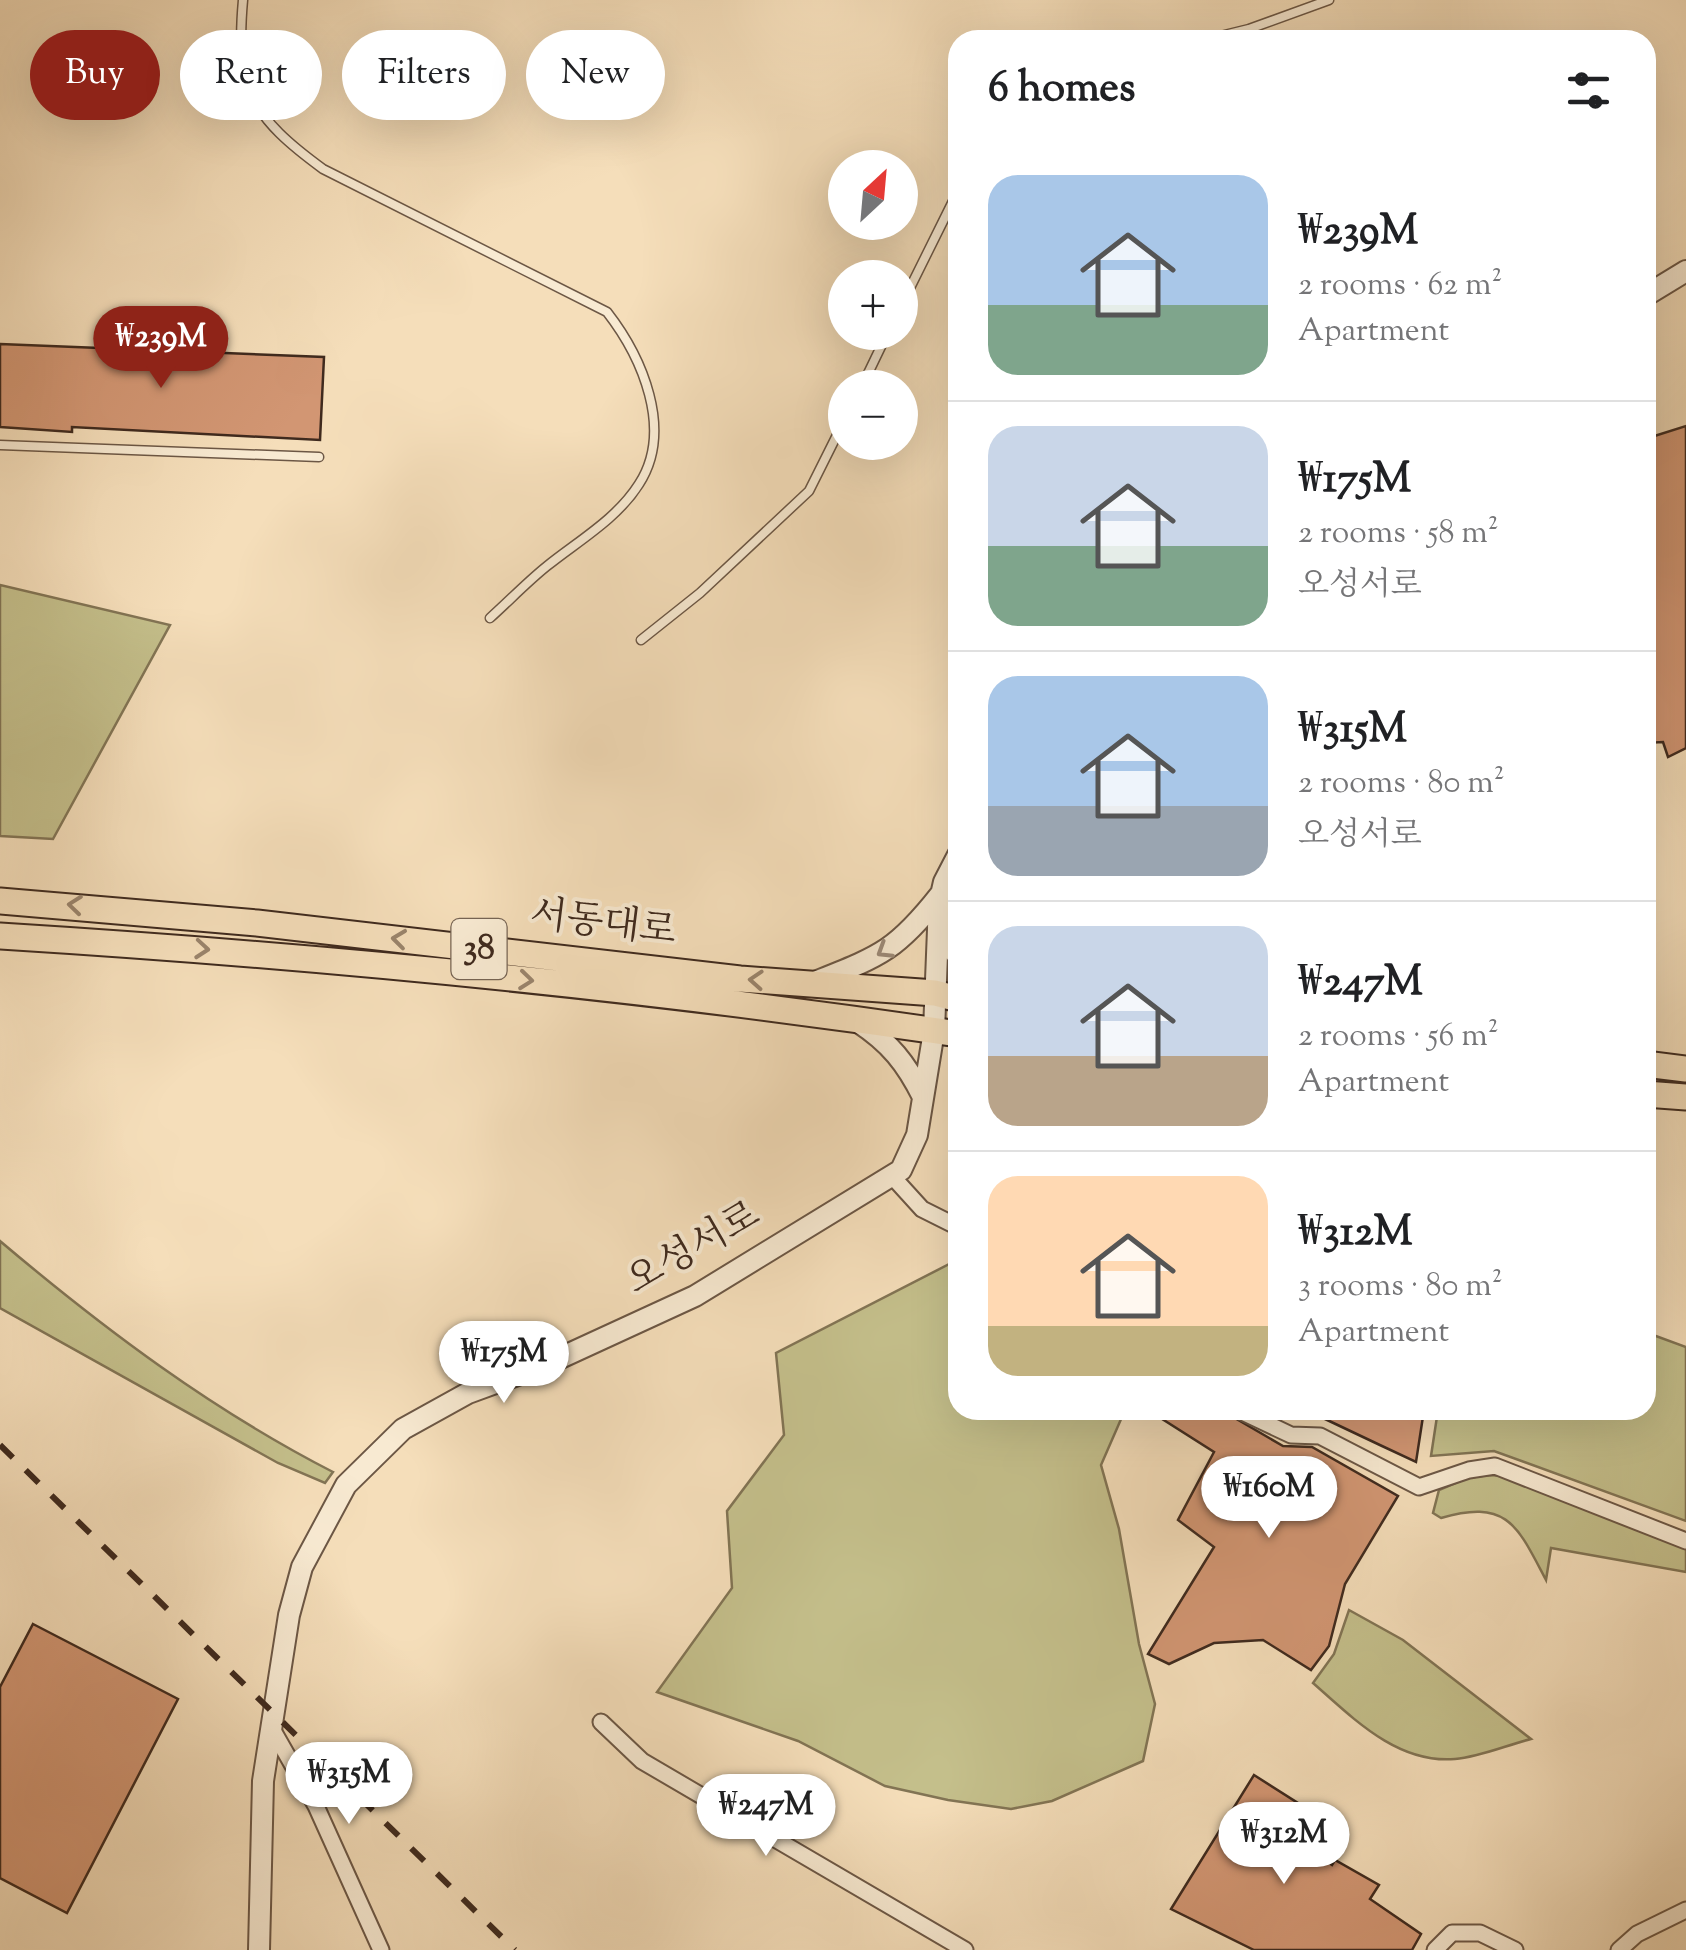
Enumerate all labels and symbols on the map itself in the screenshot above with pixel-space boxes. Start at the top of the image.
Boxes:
north arrow [828,150,918,240]
pin: ₩239M [91,306,231,391]
street label: 서동대로 [527,889,679,961]
one-way arrow [67,895,83,916]
road number: 38 [452,919,506,979]
one-way arrow [390,929,406,950]
one-way arrow [194,938,210,960]
one-way arrow [877,939,895,958]
one-way arrow [518,969,534,990]
one-way arrow [748,970,764,992]
street label: 오성서로 [617,1190,771,1310]
pin: ₩175M [434,1321,574,1406]
pin: ₩160M [1199,1456,1339,1541]
pin: ₩315M [279,1742,419,1827]
pin: ₩247M [696,1774,836,1859]
pin: ₩312M [1214,1802,1354,1887]

